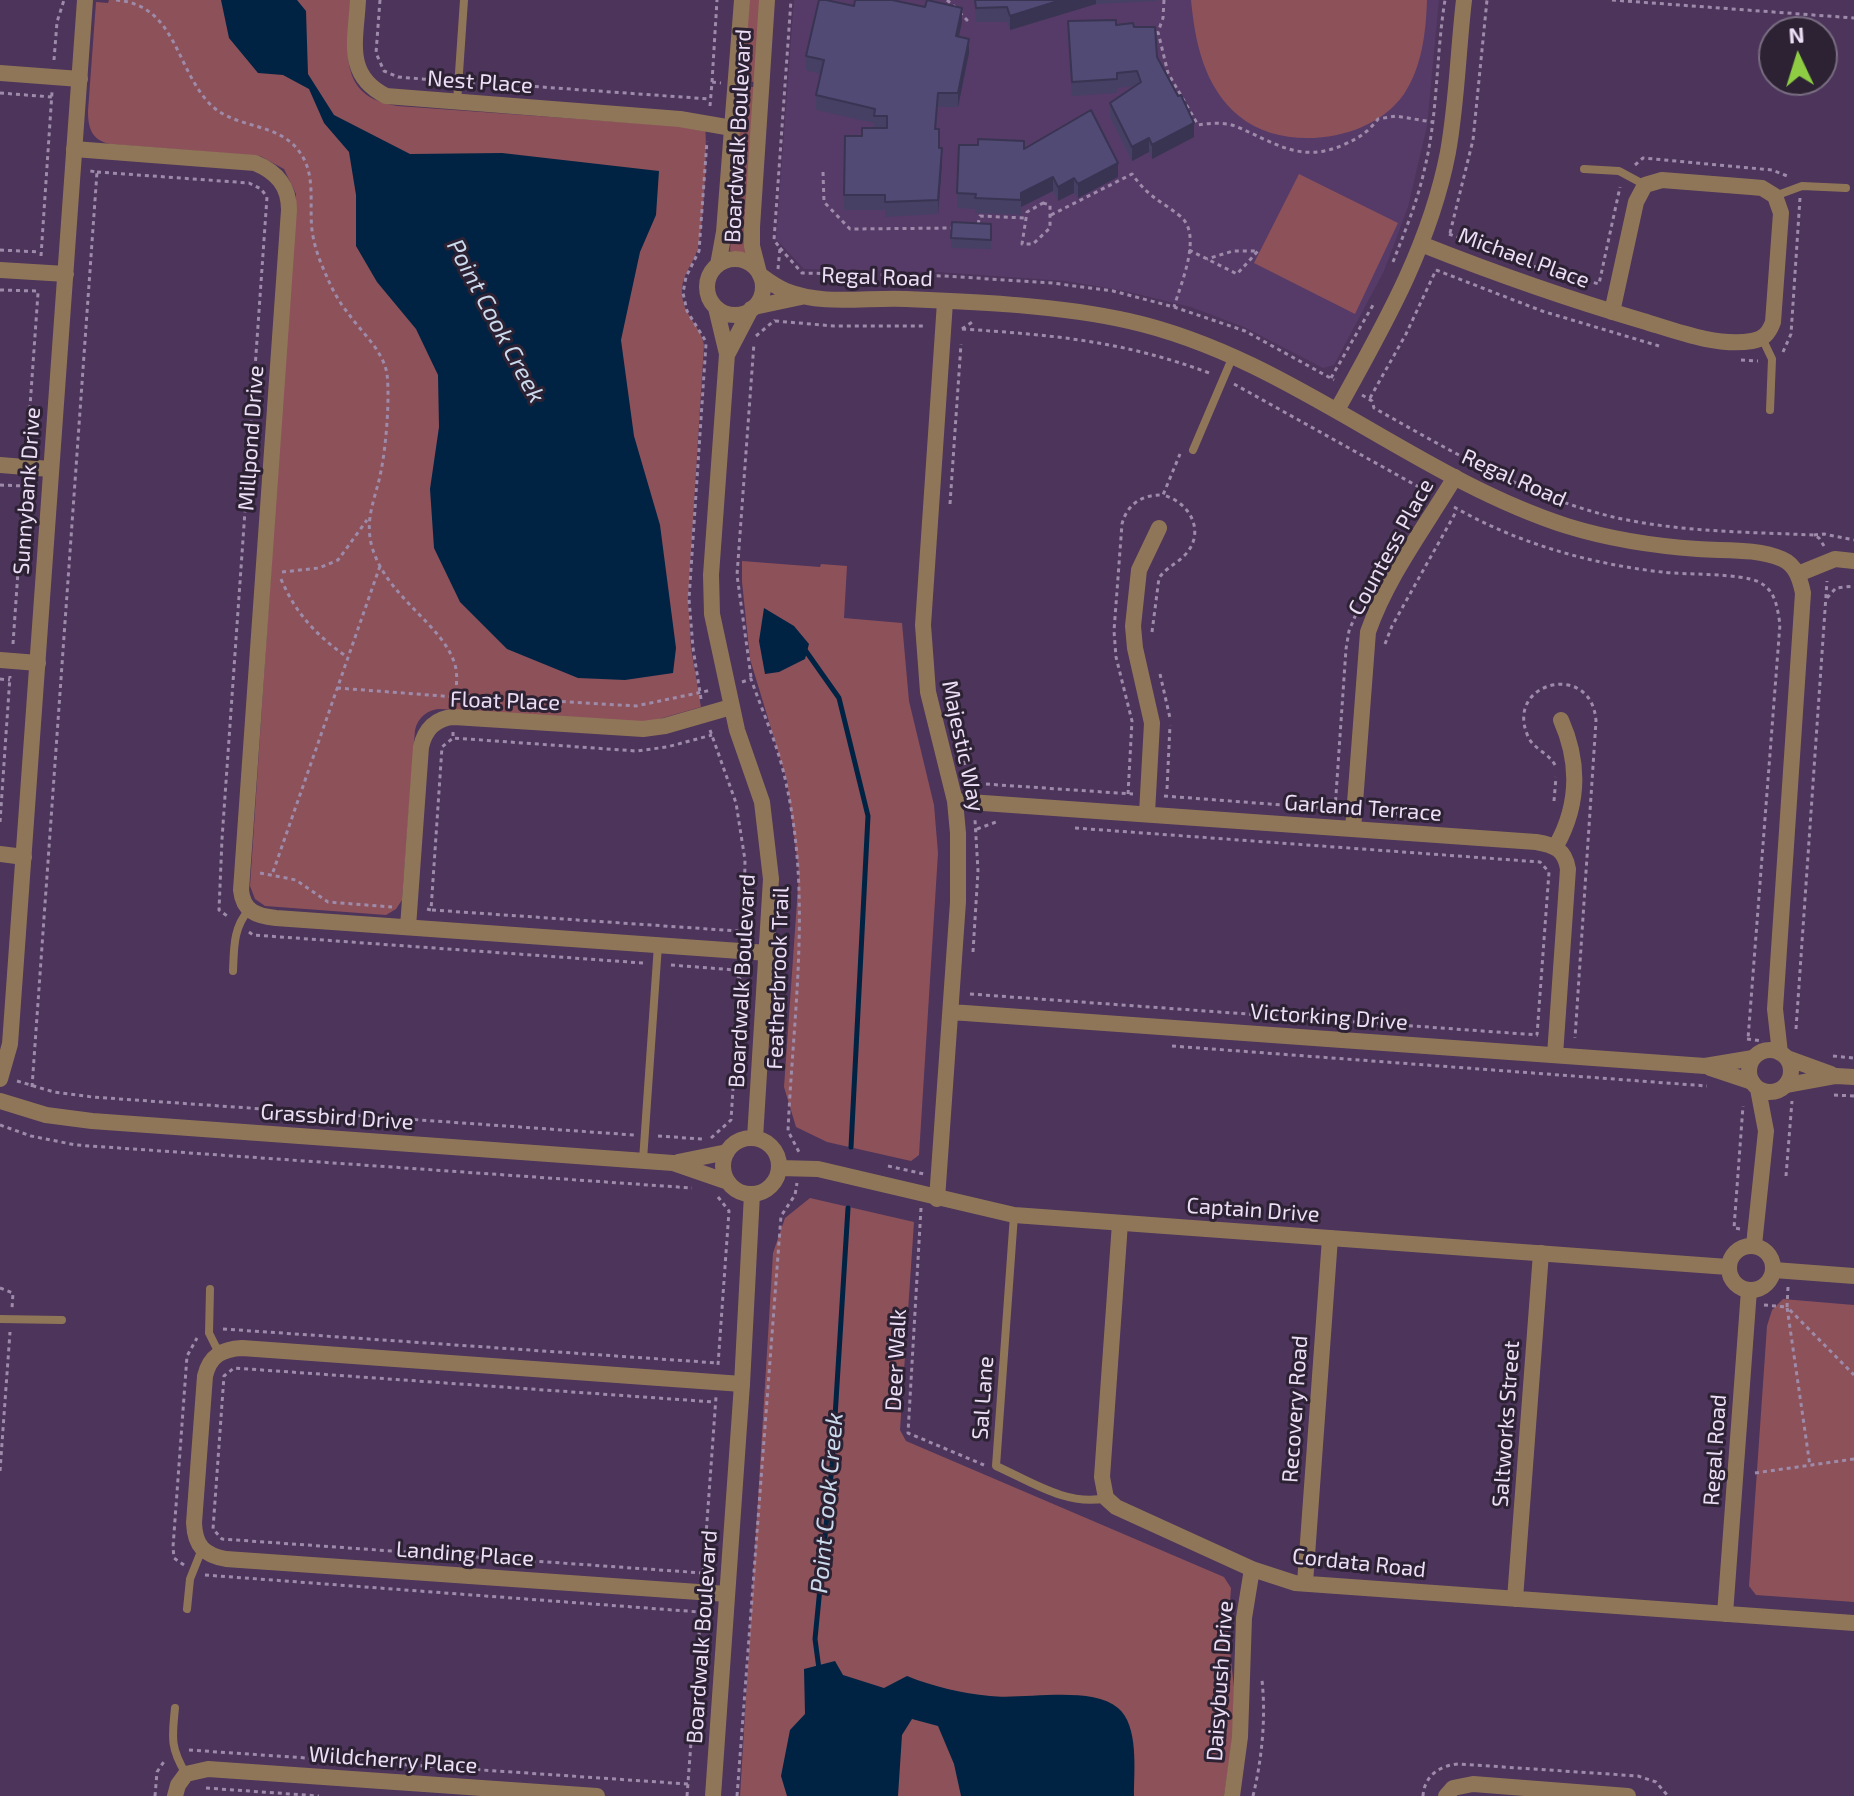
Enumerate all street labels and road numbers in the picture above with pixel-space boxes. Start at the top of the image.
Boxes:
street label: Boardwalk Boulevard [719,28,757,244]
street label: Nest Place [426,65,534,99]
street label: Michael Place [1455,222,1593,294]
street label: Regal Road [821,262,933,292]
street label: Millpond Drive [233,364,269,512]
street label: Sunnybank Drive [8,406,46,576]
street label: Regal Road [1458,443,1570,513]
street label: Countess Place [1343,474,1439,620]
street label: Majestic Way [936,678,990,814]
street label: Float Place [449,686,561,716]
street label: Garland Terrace [1283,789,1443,827]
street label: Boardwalk Boulevard [723,873,761,1089]
street label: Featherbrook Trail [762,886,794,1070]
street label: Victorking Drive [1249,998,1409,1036]
street label: Grassbird Drive [260,1098,414,1136]
street label: Captain Drive [1186,1192,1320,1228]
street label: Deer Walk [880,1308,912,1412]
street label: Recovery Road [1277,1334,1313,1484]
street label: Saltworks Street [1487,1340,1525,1508]
street label: Sal Lane [967,1355,999,1441]
street label: Regal Road [1698,1393,1732,1507]
street label: Boardwalk Boulevard [681,1529,723,1745]
street label: Landing Place [395,1536,535,1572]
street label: Cordata Road [1291,1543,1427,1583]
street label: Daisybush Drive [1201,1600,1239,1762]
street label: Wildcherry Place [308,1741,478,1779]

